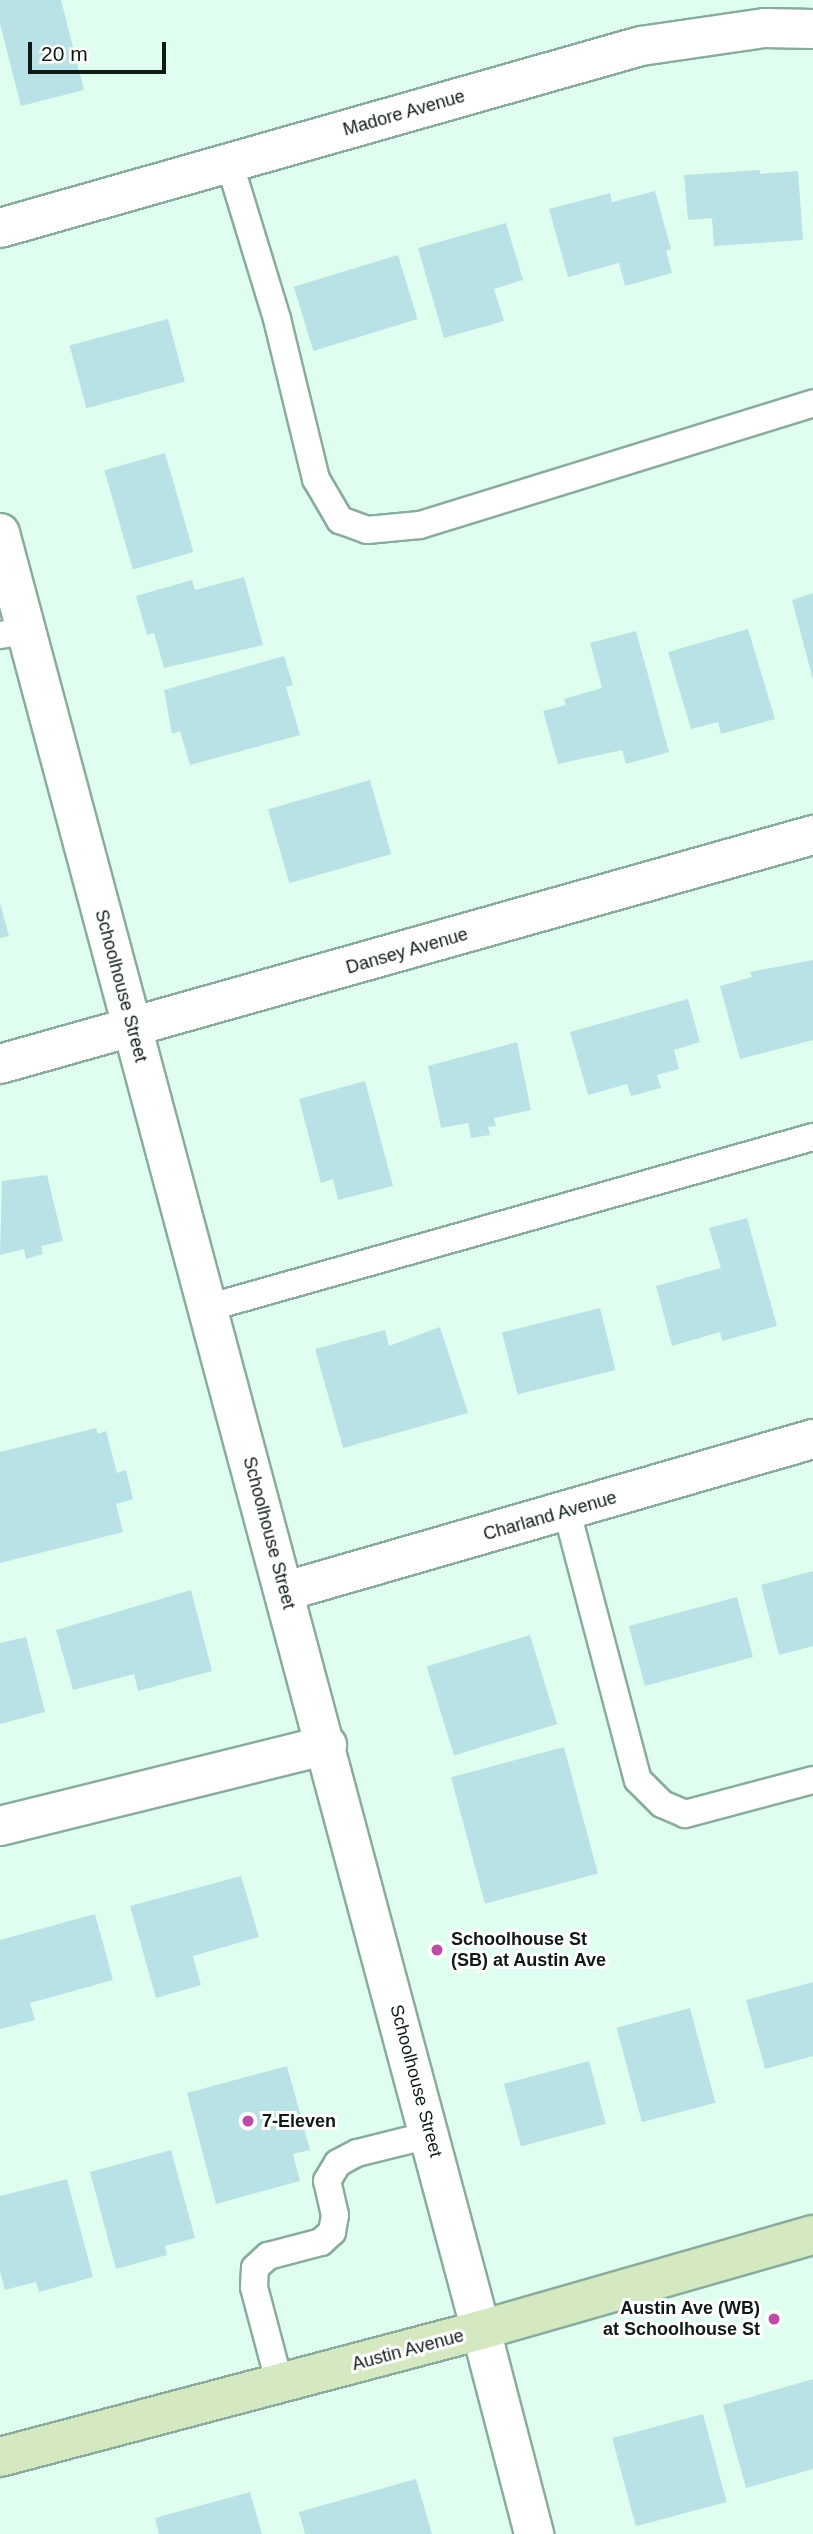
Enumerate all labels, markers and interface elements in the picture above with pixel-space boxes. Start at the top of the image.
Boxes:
scale bar [32,28,170,72]
text: 20 m [41,42,88,65]
street label: Madore Avenue [340,85,468,141]
street label: Schoolhouse Street [90,907,152,1065]
street label: Dansey Avenue [343,923,471,979]
street label: Schoolhouse Street [238,1454,300,1612]
street label: Charland Avenue [480,1486,620,1546]
place label: Schoolhouse St (SB) at Austin Ave [451,1929,607,1972]
marker: Schoolhouse St (SB) at Austin Ave [429,1942,445,1958]
street label: Schoolhouse Street [385,2002,447,2160]
place label: 7-Eleven [262,2110,336,2132]
marker: 7-Eleven [240,2113,256,2129]
place label: Austin Ave (WB) at Schoolhouse St [603,2298,760,2340]
marker: Austin Ave (WB) at Schoolhouse St [766,2311,782,2327]
street label: Austin Avenue [349,2325,467,2375]

